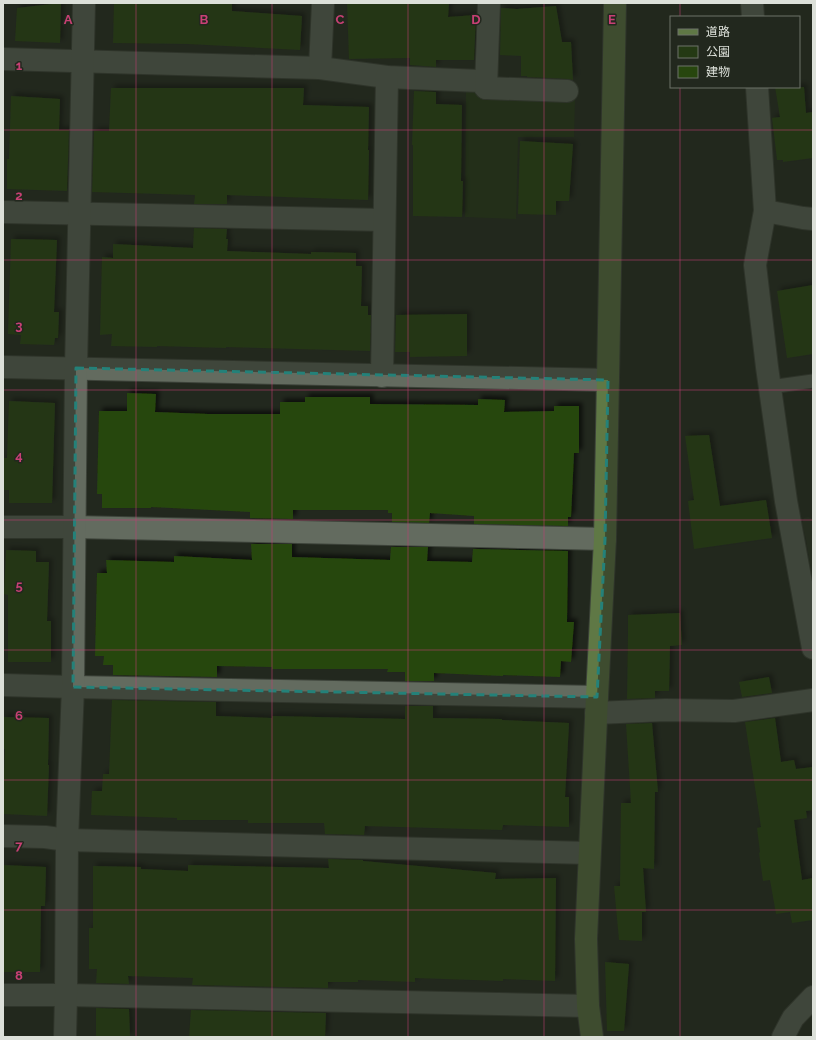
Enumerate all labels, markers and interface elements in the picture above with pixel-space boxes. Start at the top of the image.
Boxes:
text: A [64,12,73,27]
text: B [200,12,209,27]
text: C [336,12,345,27]
text: D [471,12,481,27]
text: E [608,12,616,27]
legend [670,16,800,88]
text: 道路 [706,25,730,39]
text: 公園 [706,45,730,59]
text: 1 [16,58,23,73]
text: 建物 [706,65,730,79]
text: 2 [15,188,23,203]
text: 3 [15,318,23,333]
text: 4 [15,448,23,463]
text: 5 [15,578,23,593]
text: 6 [15,708,23,723]
text: 7 [15,838,23,853]
text: 8 [15,968,23,983]

